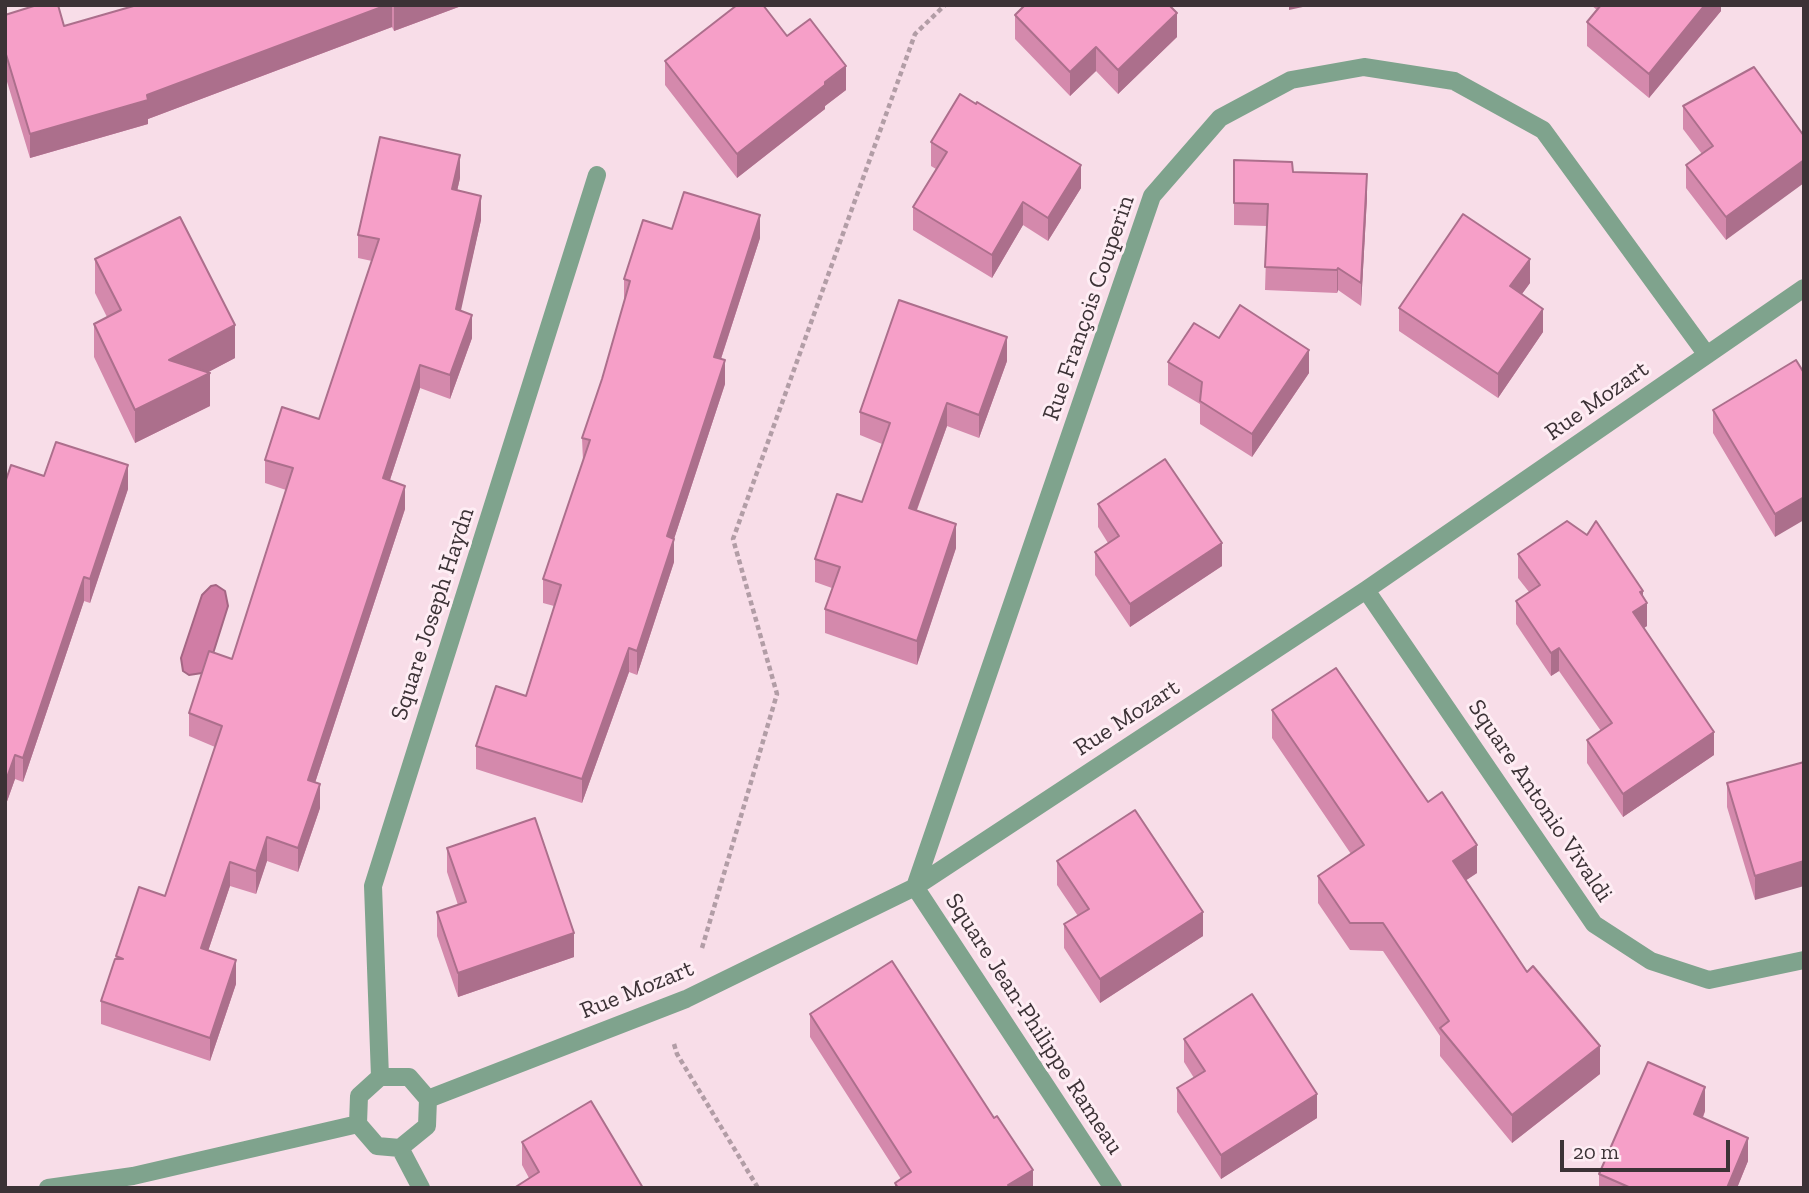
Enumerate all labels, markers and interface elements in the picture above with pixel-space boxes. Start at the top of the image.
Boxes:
street label: Rue François Couperin [1037,192,1141,424]
street label: Rue Mozart [1540,355,1654,447]
street label: Square Joseph Haydn [385,504,481,724]
street label: Rue Mozart [1069,673,1185,763]
street label: Square Antonio Vivaldi [1462,694,1618,908]
street label: Square Jean-Philippe Rameau [939,888,1129,1160]
street label: Rue Mozart [576,954,698,1026]
scale bar [1564,1126,1734,1170]
text: 20 m [1573,1139,1619,1164]

